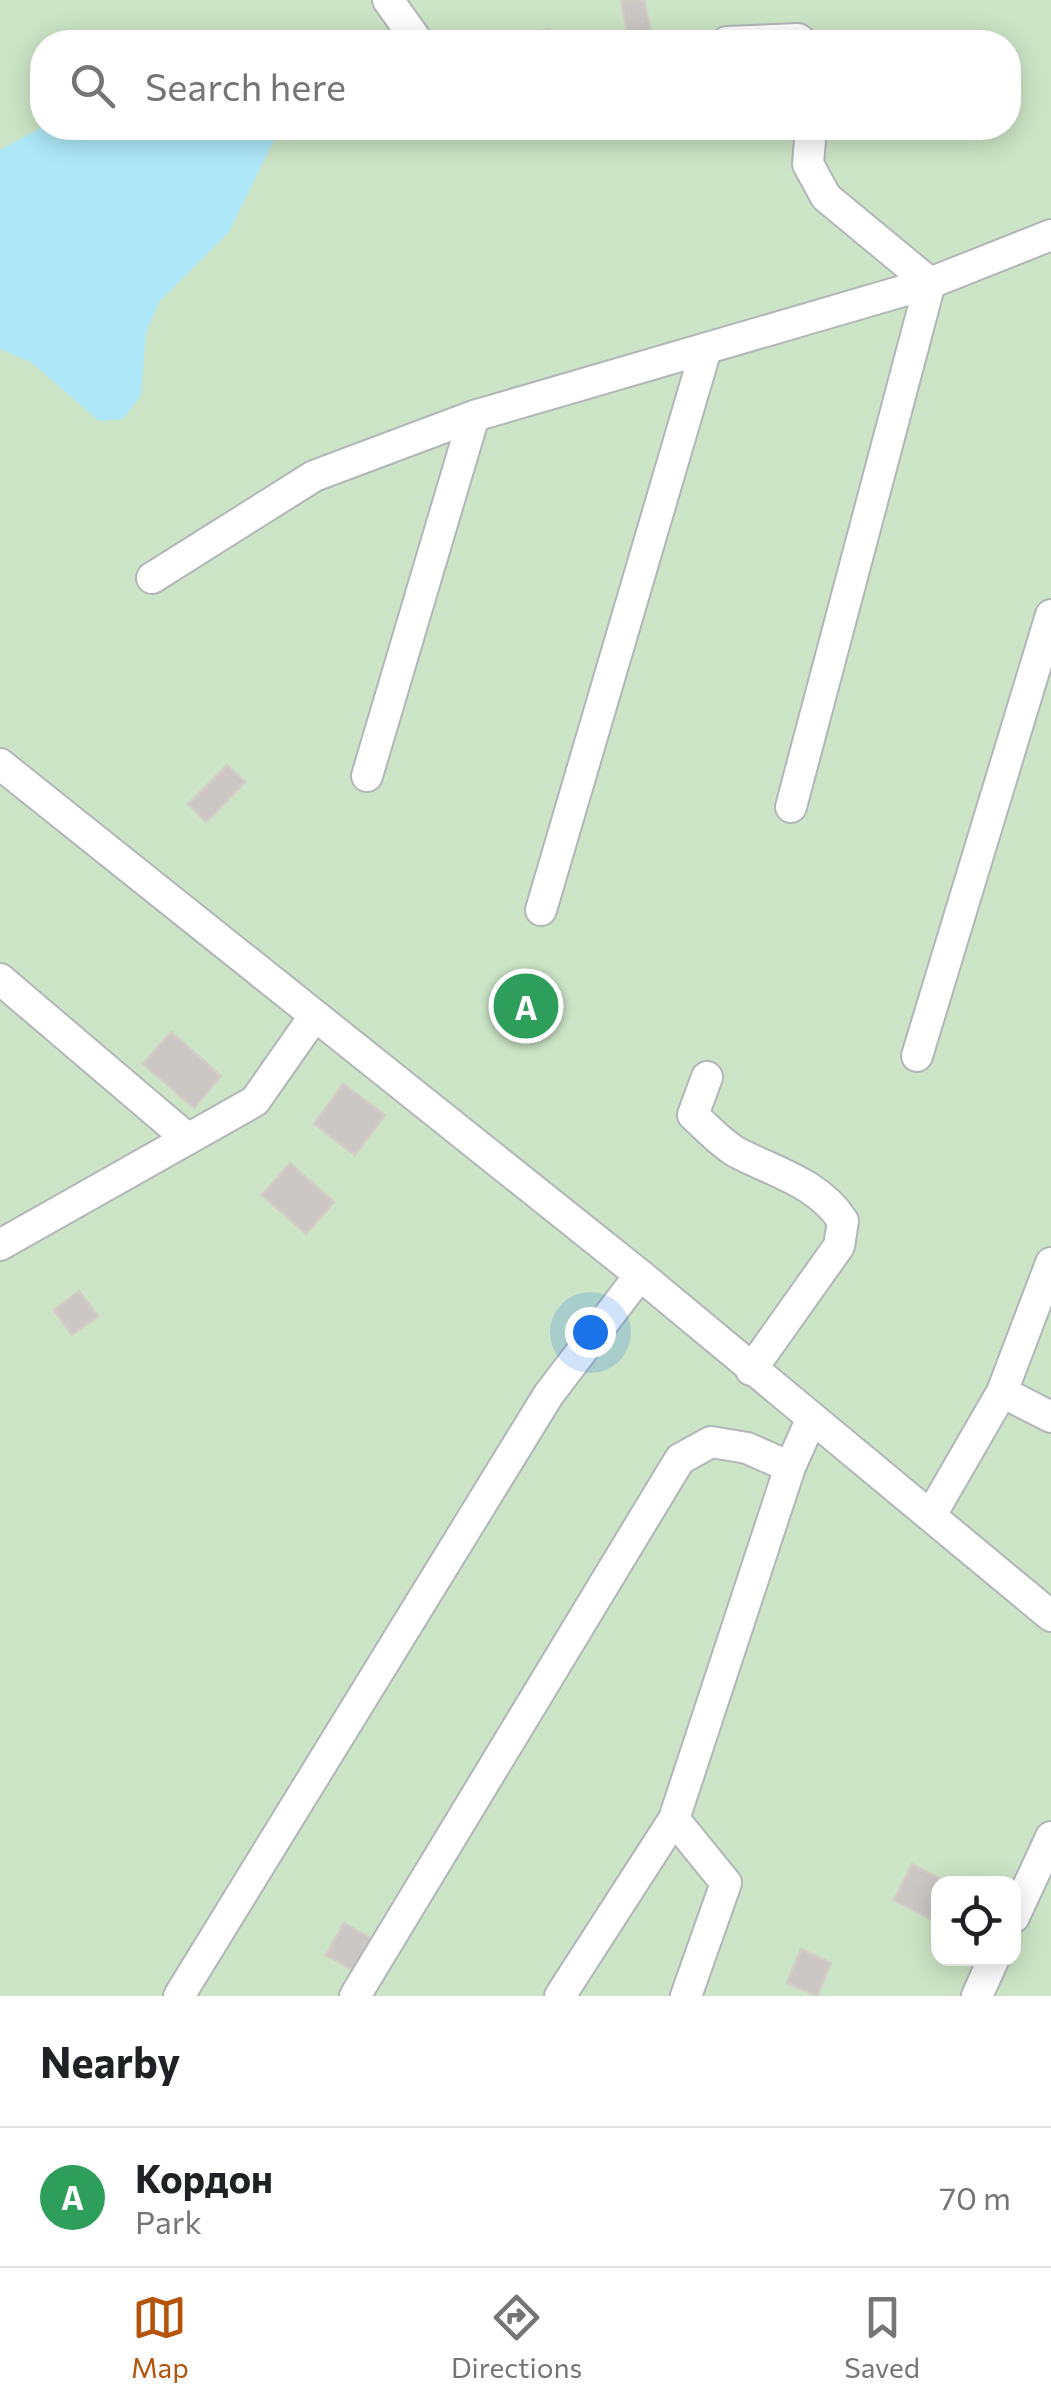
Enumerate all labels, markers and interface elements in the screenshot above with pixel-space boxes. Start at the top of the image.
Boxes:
search box [30,30,1021,140]
icon: search [65,58,120,113]
text: Search here [145,62,346,109]
pin: A [494,968,558,1044]
your location [565,1307,616,1358]
map controls [931,1876,1021,1966]
button: locate [931,1876,1021,1966]
text: Nearby [40,2035,180,2087]
text: Кордон [135,2154,273,2201]
text: A [61,2177,84,2217]
text: 70 m [939,2177,1011,2217]
text: Park [135,2201,202,2241]
tab: Map [131,2290,189,2384]
tab: Directions [451,2290,582,2384]
tab: Saved [844,2290,920,2384]

